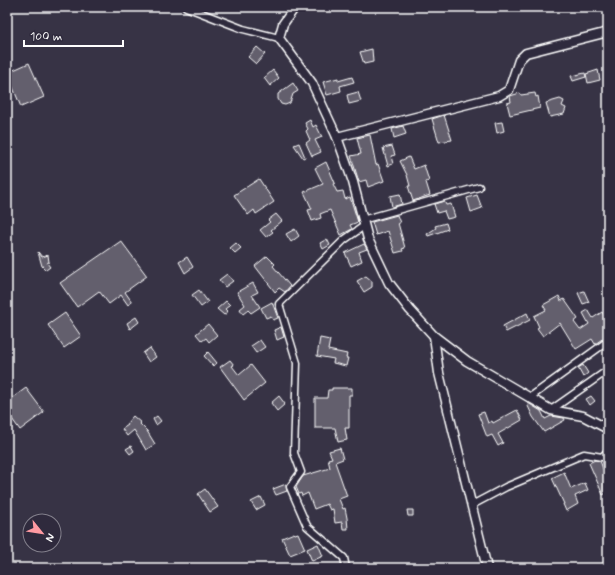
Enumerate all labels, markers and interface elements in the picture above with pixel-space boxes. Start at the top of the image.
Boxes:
scale bar [24,22,123,48]
text: 100 m [30,29,62,45]
north arrow [22,513,62,553]
text: N [42,531,58,544]

